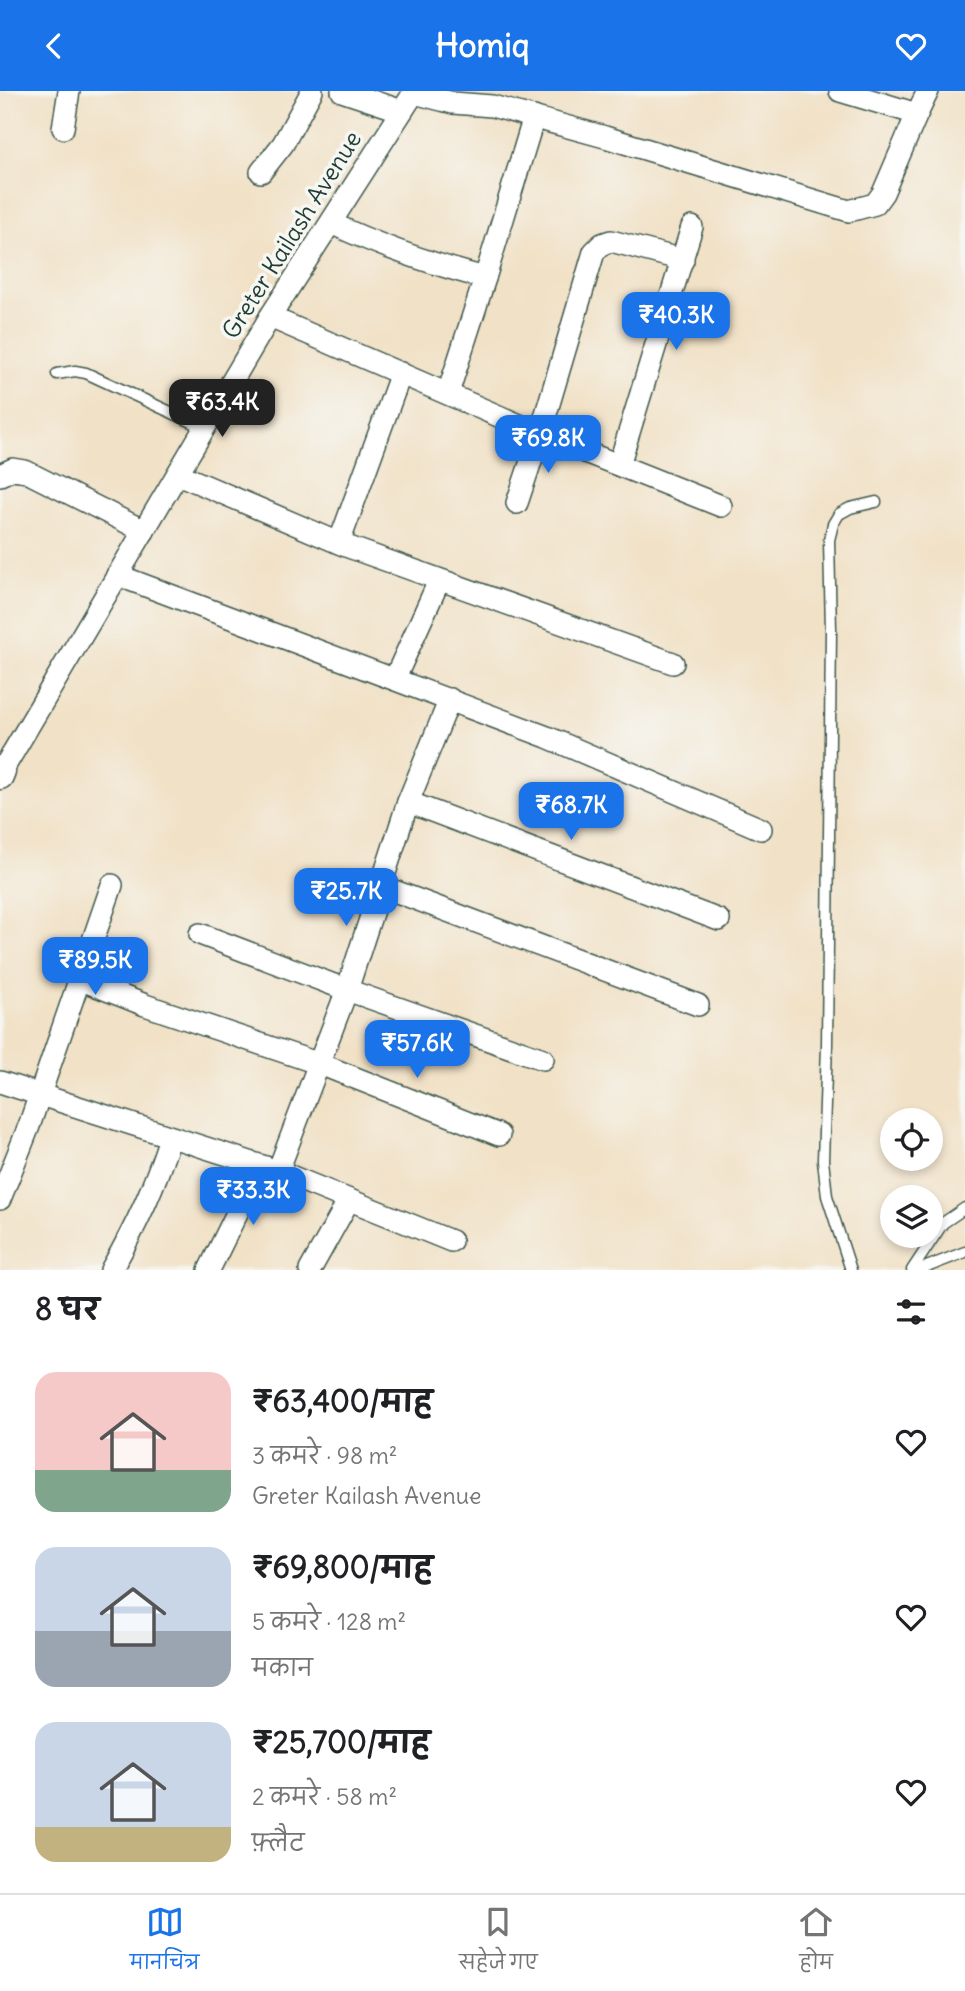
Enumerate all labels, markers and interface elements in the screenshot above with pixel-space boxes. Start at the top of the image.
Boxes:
text: Homiq [436,25,529,66]
icon: back [35,27,73,65]
icon: heart [892,27,930,65]
street label: Greter Kailash Avenue [215,125,367,344]
pin: ₹40.3K [619,293,733,352]
text: ₹40.3K [638,300,714,329]
pin: ₹63.4K [165,379,279,439]
text: ₹63.4K [185,387,259,416]
pin: ₹69.8K [491,415,605,475]
text: ₹69.8K [511,423,585,452]
pin: ₹68.7K [514,783,628,842]
text: ₹68.7K [535,790,607,819]
pin: ₹25.7K [289,869,403,928]
text: ₹25.7K [310,876,382,905]
pin: ₹89.5K [38,937,152,997]
text: ₹89.5K [58,945,132,974]
pin: ₹57.6K [360,1021,474,1080]
text: ₹57.6K [381,1028,453,1057]
map controls [880,1108,943,1248]
button: locate [880,1108,943,1171]
pin: ₹33.3K [196,1167,310,1227]
text: ₹33.3K [216,1175,290,1204]
button: layers [880,1185,943,1248]
text: 8 घर [35,1290,99,1328]
icon: filters [892,1293,930,1331]
text: ₹63,400/माह [252,1382,433,1420]
icon: home [91,1400,175,1484]
icon: heart [892,1423,930,1461]
text: 3 कमरे · 98 m² [252,1441,397,1470]
text: Greter Kailash Avenue [252,1481,481,1510]
text: ₹69,800/माह [252,1548,433,1586]
icon: home [91,1575,175,1659]
icon: heart [892,1598,930,1636]
text: 5 कमरे · 128 m² [252,1607,406,1636]
text: मकान [252,1653,313,1682]
text: ₹25,700/माह [252,1723,430,1761]
icon: home [91,1750,175,1834]
icon: heart [892,1773,930,1811]
text: 2 कमरे · 58 m² [252,1782,397,1811]
text: फ़्लैट [252,1828,304,1857]
tab: मानचित्र [130,1903,199,1983]
tab: सहेजे गए [459,1903,538,1983]
tab: होम [797,1903,835,1983]

